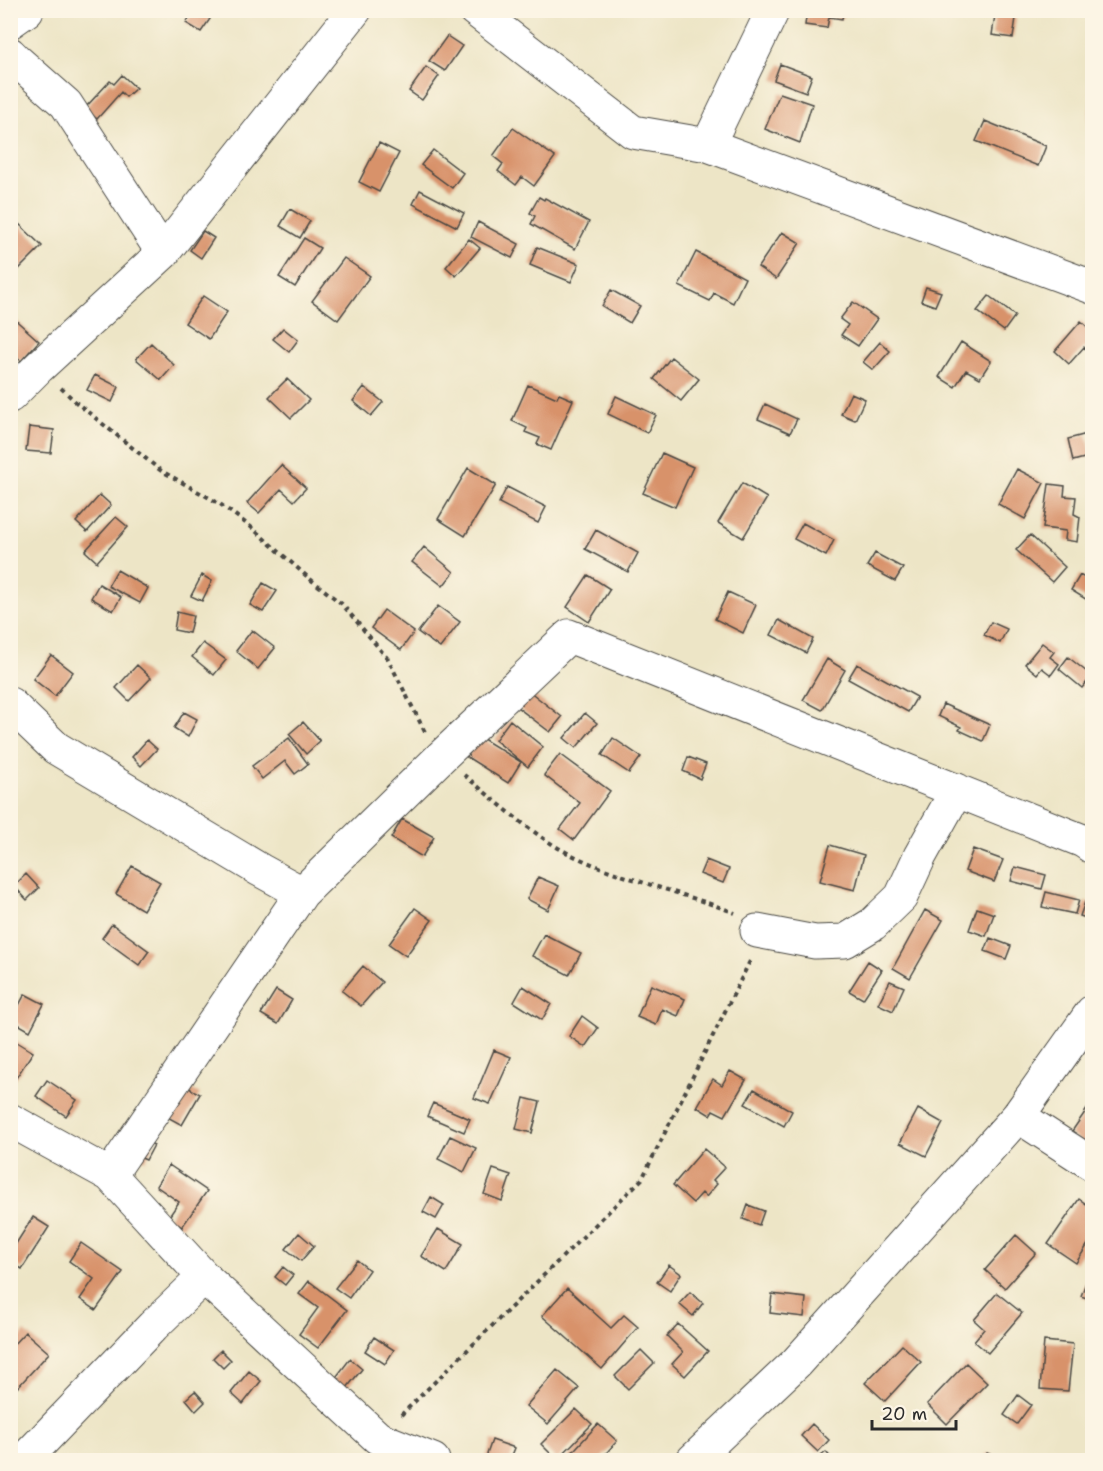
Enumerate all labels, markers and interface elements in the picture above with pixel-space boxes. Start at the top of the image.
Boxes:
scale bar [872,1393,956,1431]
text: 20 m [881,1402,927,1426]

